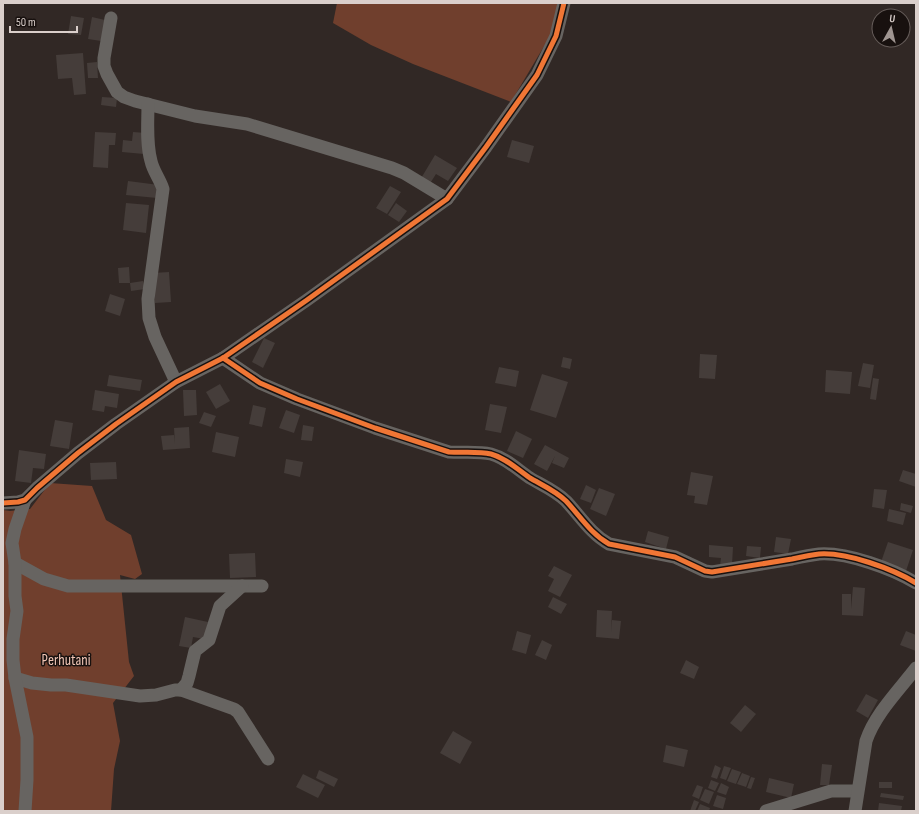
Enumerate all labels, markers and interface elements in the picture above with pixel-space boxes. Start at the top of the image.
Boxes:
scale bar [10,8,77,34]
north arrow [871,8,911,48]
text: U [889,12,896,25]
text: 50 m [16,15,36,30]
park label: Perhutani [42,651,91,670]

